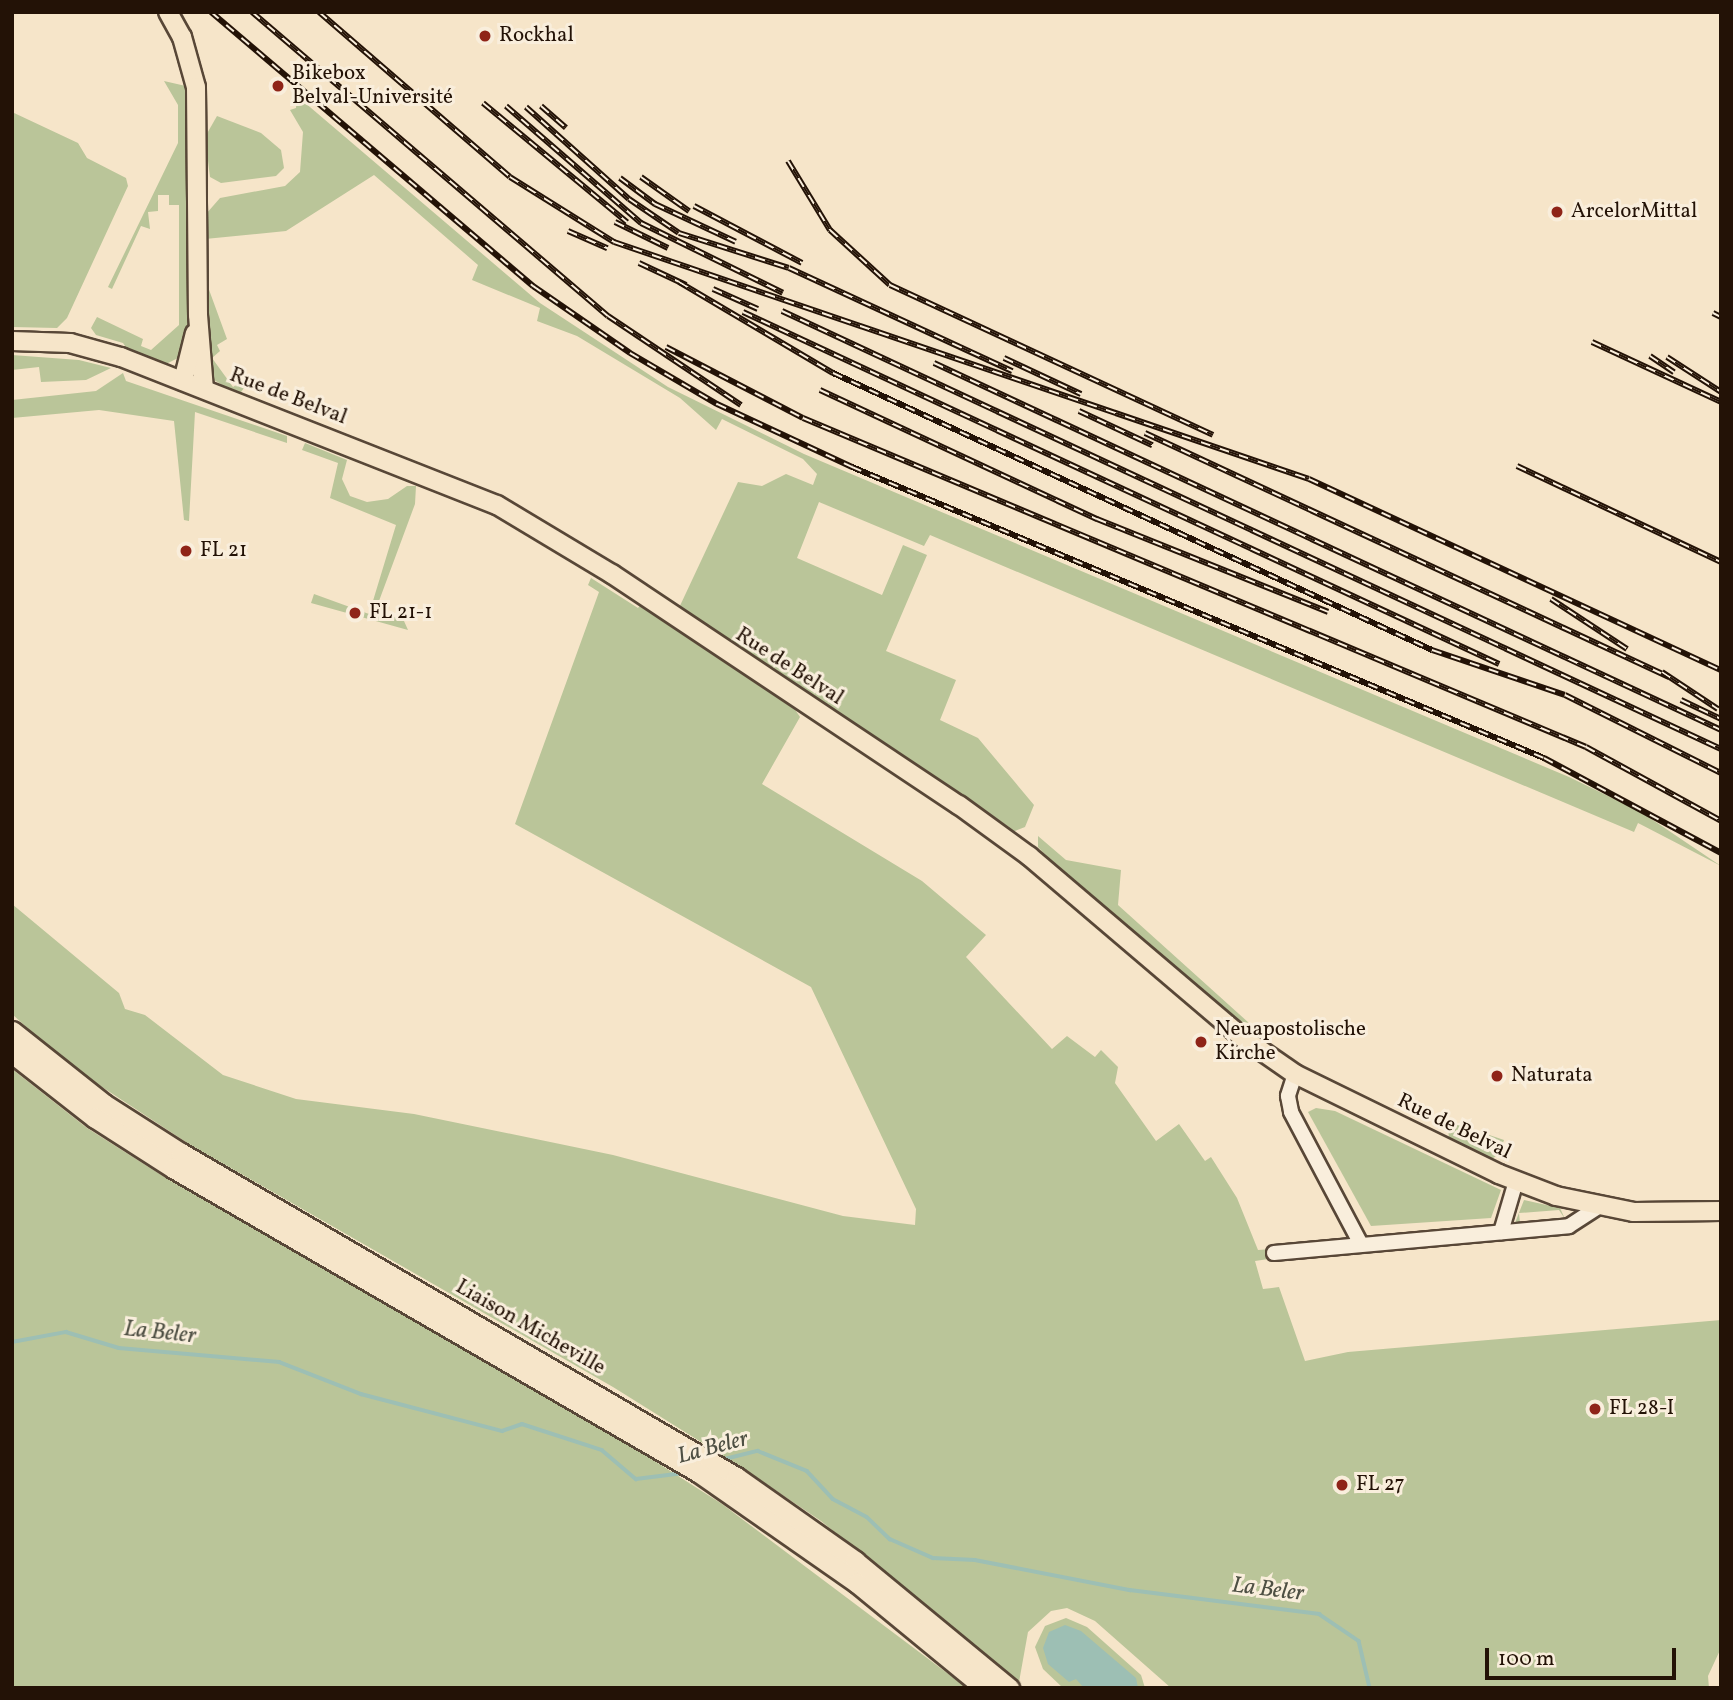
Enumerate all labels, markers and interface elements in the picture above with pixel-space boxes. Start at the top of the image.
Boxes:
place label: Rockhal [499,23,574,49]
marker: Rockhal [477,28,493,44]
place label: Bikebox Belval-Université [292,61,453,111]
marker: Bikebox Belval-Université [270,78,286,94]
place label: ArcelorMittal [1571,199,1697,225]
marker: ArcelorMittal [1549,204,1565,220]
street label: Rue de Belval [226,363,350,431]
place label: FL 21 [200,538,247,564]
marker: FL 21 [178,543,194,559]
place label: FL 21-1 [369,600,432,626]
marker: FL 21-1 [347,605,363,621]
street label: Rue de Belval [730,623,848,711]
place label: Neuapostolische Kirche [1215,1017,1366,1067]
marker: Neuapostolische Kirche [1193,1034,1209,1050]
place label: Naturata [1511,1063,1593,1089]
marker: Naturata [1489,1068,1505,1084]
street label: Rue de Belval [1393,1089,1515,1165]
street label: Liaison Micheville [451,1275,609,1381]
water label: La Beler [122,1315,198,1351]
place label: FL 28-I [1609,1396,1674,1422]
marker: FL 28-I [1587,1401,1603,1417]
water label: La Beler [674,1425,752,1471]
place label: FL 27 [1356,1472,1405,1498]
marker: FL 27 [1334,1477,1350,1493]
water label: La Beler [1230,1572,1306,1608]
scale bar [1488,1634,1679,1678]
text: 100 m [1498,1645,1555,1674]

